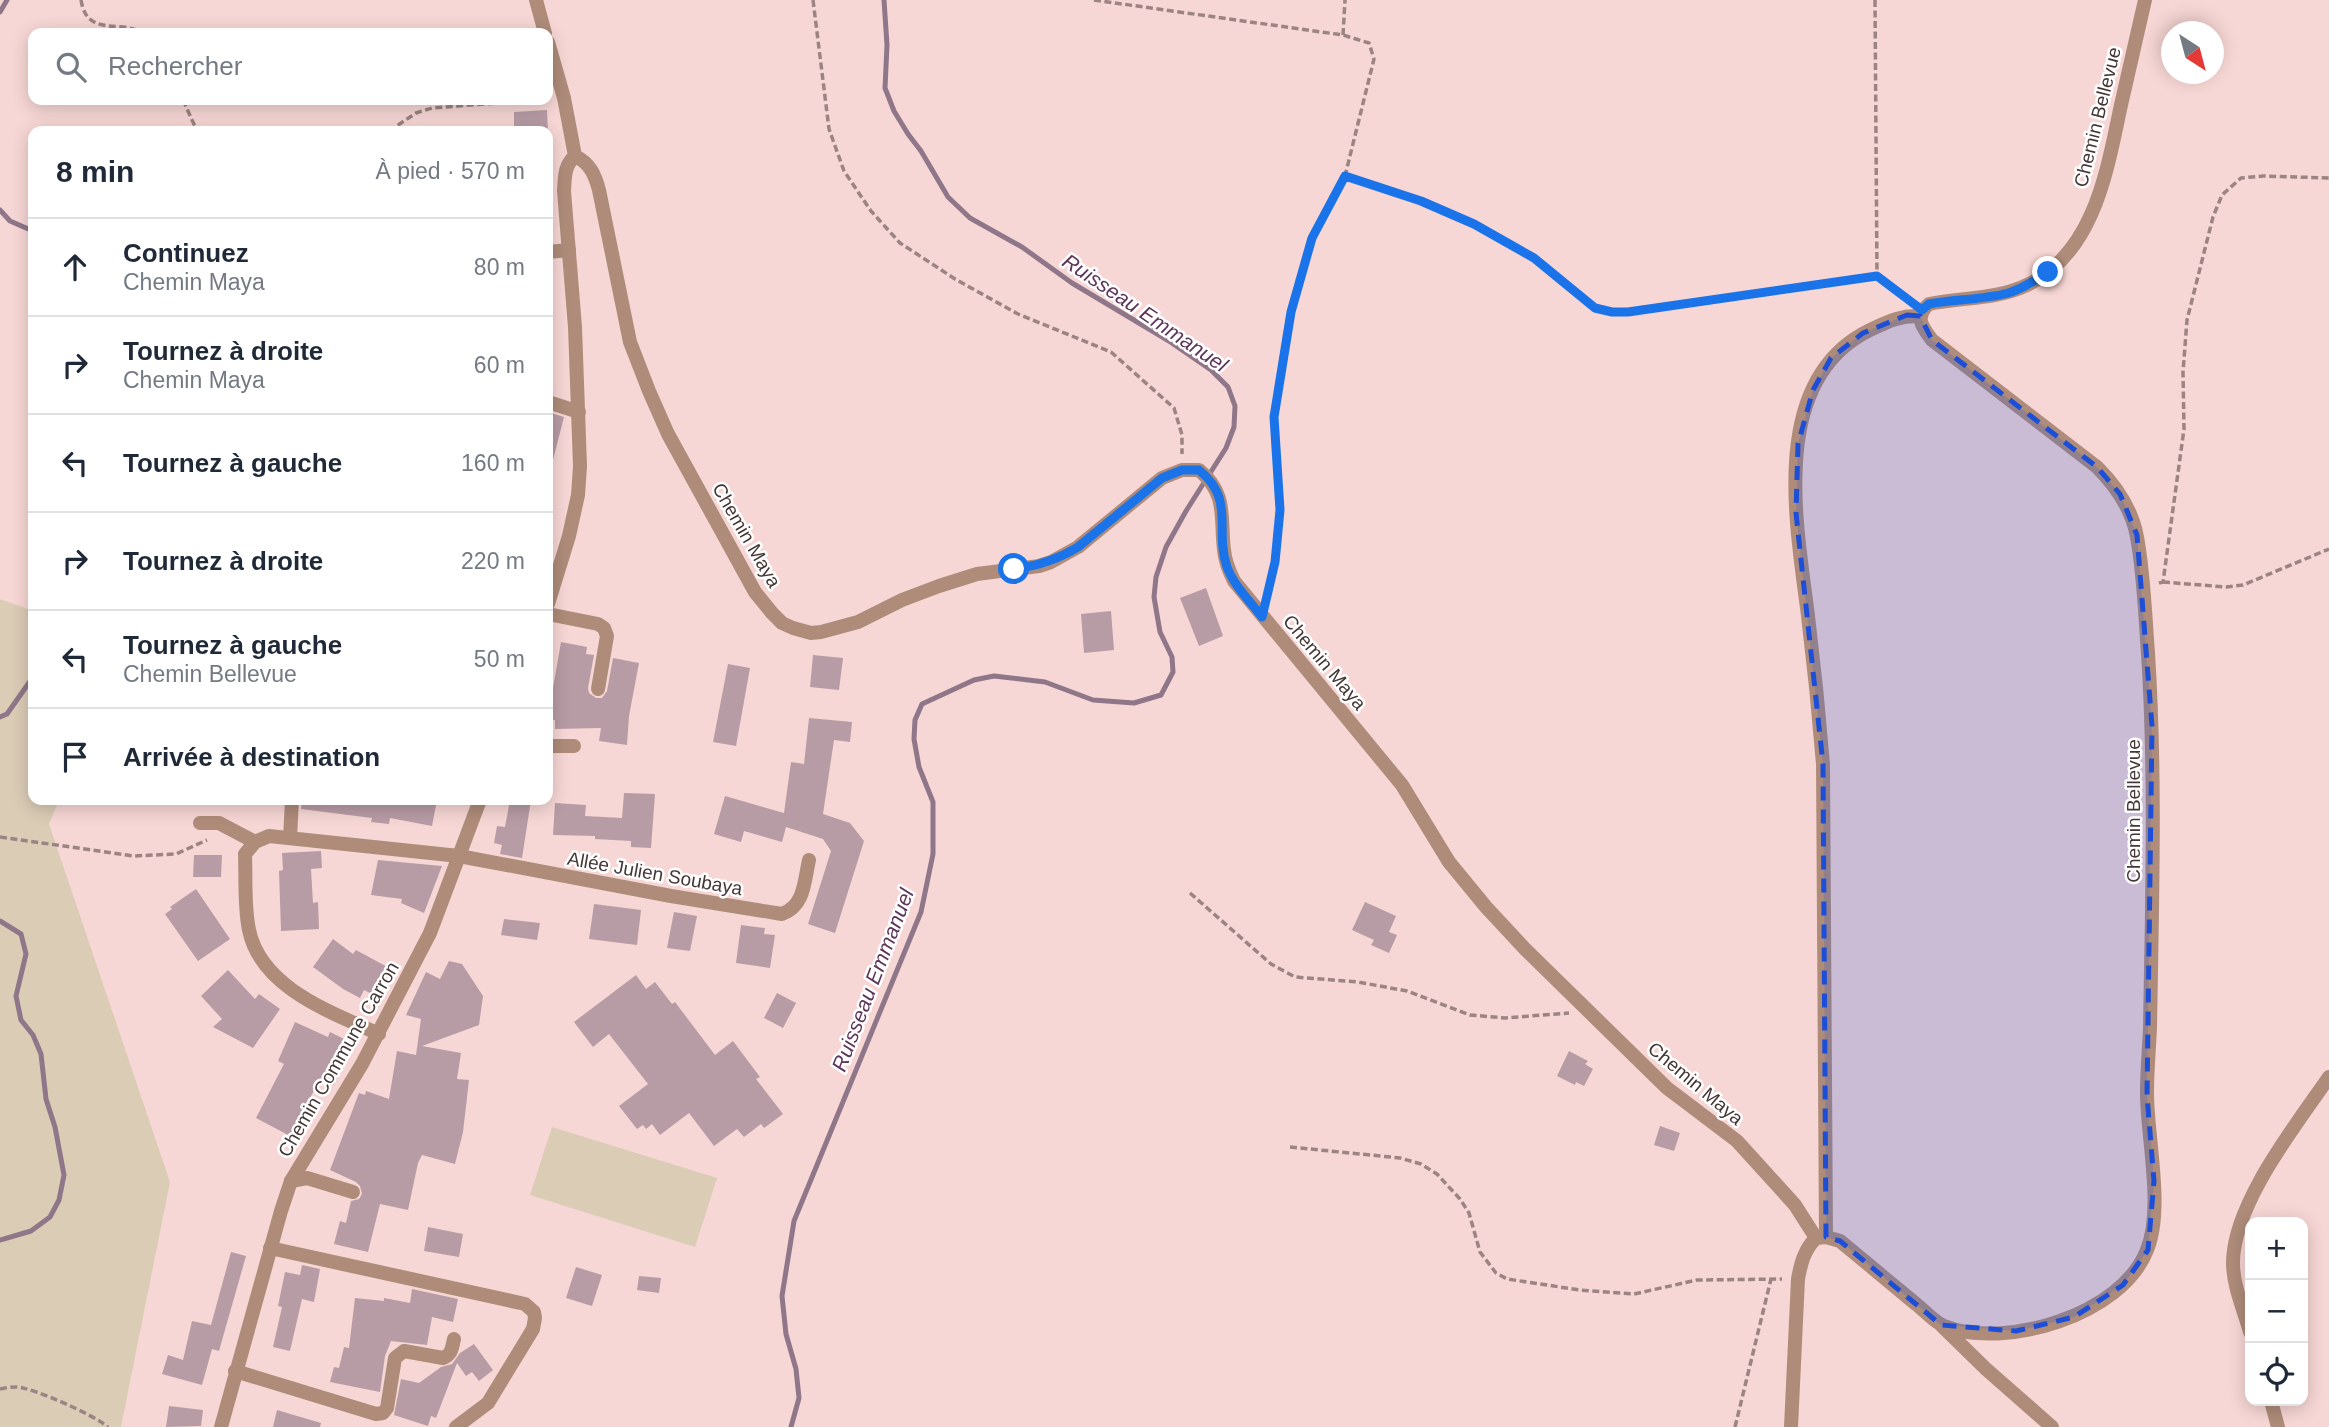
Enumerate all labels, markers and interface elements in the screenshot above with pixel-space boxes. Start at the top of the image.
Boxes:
north arrow [2161,21,2224,84]
search box [28,28,553,105]
street label: Chemin Bellevue [2070,45,2125,189]
icon: search [52,48,90,86]
text: Rechercher [108,51,242,81]
text: 8 min [56,155,134,188]
text: À pied · 570 m [375,158,525,184]
text: Continuez [123,238,249,268]
icon: ahead [56,248,94,286]
water label: Ruisseau Emmanuel [1059,249,1233,377]
text: 80 m [474,254,525,280]
route end [2032,256,2063,287]
text: Chemin Maya [123,269,265,295]
text: Tournez à droite [123,336,323,366]
icon: right [56,346,94,384]
text: 60 m [474,352,525,378]
text: Chemin Maya [123,367,265,393]
icon: left [56,444,94,482]
text: Tournez à gauche [123,448,342,478]
text: 160 m [461,450,525,476]
street label: Chemin Maya [708,479,785,592]
icon: right [56,542,94,580]
text: Tournez à droite [123,546,323,576]
text: 220 m [461,548,525,574]
route start [998,553,1029,584]
street label: Chemin Maya [1279,611,1371,714]
text: Tournez à gauche [123,630,342,660]
icon: left [56,640,94,678]
text: 50 m [474,646,525,672]
text: Chemin Bellevue [123,661,297,687]
icon: arrive [56,738,94,776]
street label: Chemin Bellevue [2123,739,2144,883]
text: Arrivée à destination [123,742,380,772]
street label: Allée Julien Soubaya [566,848,745,899]
water label: Ruisseau Emmanuel [827,884,918,1074]
street label: Chemin Commune Carron [274,958,403,1161]
street label: Chemin Maya [1644,1038,1748,1129]
map controls [2245,1217,2308,1406]
button: + [2245,1217,2308,1280]
button: − [2245,1280,2308,1343]
button: locate [2245,1343,2308,1406]

